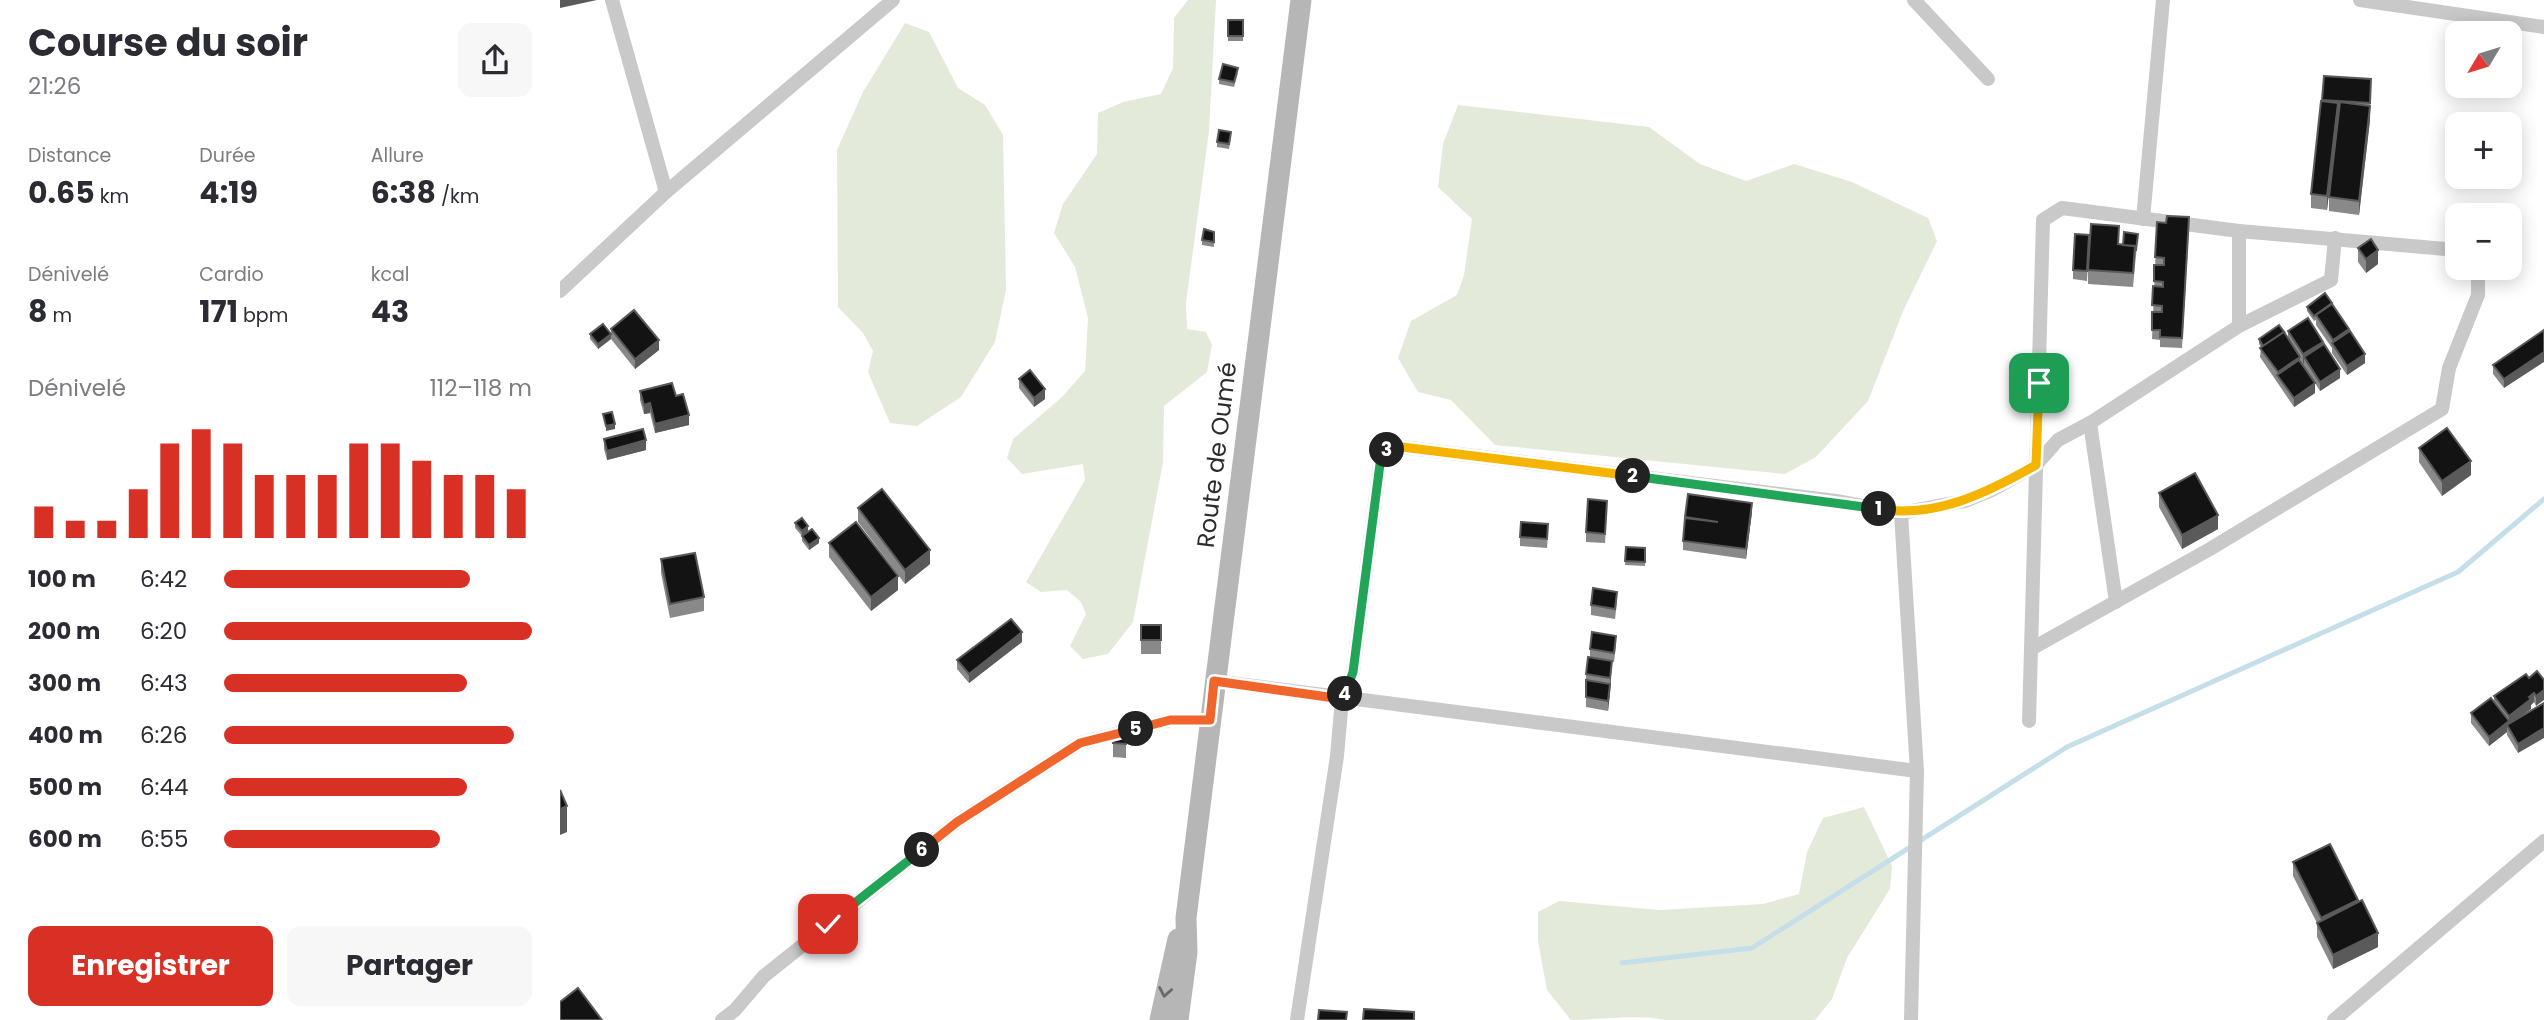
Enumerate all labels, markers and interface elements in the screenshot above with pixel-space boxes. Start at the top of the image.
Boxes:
text: Course du soir [28,16,308,69]
north arrow [2445,21,2522,98]
map controls [2445,21,2522,280]
button: share [458,23,532,97]
text: 21:26 [28,70,81,102]
button: + [2445,112,2522,189]
text: Distance [28,142,111,169]
text: Durée [199,142,256,169]
text: Allure [371,142,424,169]
text: 0.65 [28,171,95,214]
text: 4:19 [199,171,258,214]
text: 6:38 [371,171,436,214]
text: km [95,183,129,210]
text: /km [436,183,479,210]
button: − [2445,203,2522,280]
text: Dénivelé [28,261,109,288]
text: Cardio [199,261,264,288]
text: kcal [371,261,410,288]
text: 8 [28,290,47,333]
text: 171 [199,290,238,333]
text: 43 [371,290,409,333]
text: m [47,302,72,329]
text: bpm [238,302,288,329]
pin [2009,353,2069,413]
street label: Route de Oumé [1189,360,1244,550]
icon: arrive [2020,364,2058,402]
text: Dénivelé [28,372,126,404]
text: 112–118 m [429,372,532,404]
pin: 3 [1370,433,1404,468]
text: 3 [1381,436,1392,463]
pin: 2 [1616,458,1650,494]
text: 2 [1627,462,1638,489]
pin: 1 [1862,491,1896,526]
text: 1 [1875,495,1882,522]
text: 100 m [28,563,96,595]
text: 6:42 [140,563,187,595]
text: 200 m [28,615,100,647]
text: 6:20 [140,615,187,647]
text: 300 m [28,667,101,699]
text: 6:43 [140,667,188,699]
pin: 4 [1328,676,1362,712]
text: 4 [1338,680,1351,707]
pin: 5 [1118,712,1154,746]
text: 5 [1129,715,1142,742]
text: 400 m [28,719,103,751]
text: 6:26 [140,719,187,751]
text: 500 m [28,771,102,803]
text: 6:44 [140,771,188,803]
text: 600 m [28,823,102,855]
text: 6:55 [140,823,188,855]
pin: 6 [904,832,940,868]
text: 6 [915,836,928,863]
pin [798,894,858,954]
icon: check [809,905,847,943]
button: Enregistrer [28,926,273,1006]
button: Partager [287,926,532,1006]
one-way arrow [1158,986,1173,998]

